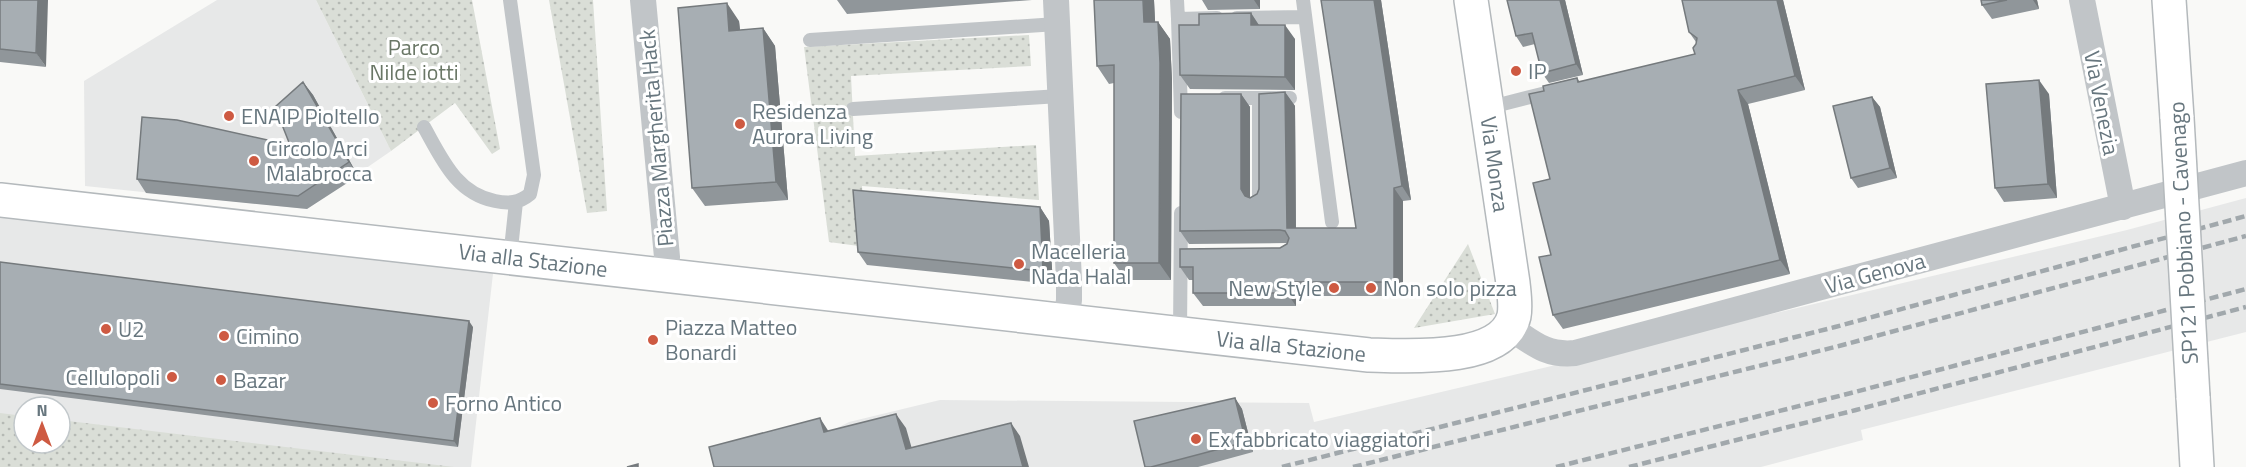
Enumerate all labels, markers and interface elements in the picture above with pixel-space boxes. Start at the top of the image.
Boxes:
street label: Piazza Margherita Hack [630,27,682,248]
park label: Parco Nilde iotti [370,30,458,89]
street label: Via Venezia [2075,48,2129,158]
place label: IP [1528,54,1546,88]
marker: IP [1509,64,1523,78]
place label: Residenza Aurora Living [752,94,873,153]
place label: ENAIP Pioltello [241,99,380,133]
street label: SP121 Pobbiano - Cavenago [2159,101,2207,365]
marker: ENAIP Pioltello [222,109,236,123]
street label: Via Monza [1471,114,1519,214]
marker: Residenza Aurora Living [733,117,747,131]
place label: Circolo Arci Malabrocca [266,131,372,190]
marker: Circolo Arci Malabrocca [247,154,261,168]
street label: Via alla Stazione [456,234,610,286]
place label: Macelleria Nada Halal [1031,234,1131,293]
street label: Via Genova [1821,243,1929,303]
marker: Macelleria Nada Halal [1012,257,1026,271]
place label: New Style [1228,271,1322,305]
place label: Non solo pizza [1383,271,1517,305]
marker: New Style [1327,281,1341,295]
marker: Non solo pizza [1364,281,1378,295]
place label: Piazza Matteo Bonardi [665,310,797,369]
place label: U2 [118,312,145,346]
place label: Cimino [236,319,299,353]
street label: Via alla Stazione [1214,321,1368,371]
marker: U2 [99,322,113,336]
marker: Cimino [217,329,231,343]
marker: Piazza Matteo Bonardi [646,333,660,347]
place label: Cellulopoli [65,360,160,394]
place label: Bazar [233,363,287,397]
marker: Cellulopoli [165,370,179,384]
marker: Bazar [214,373,228,387]
place label: Forno Antico [445,386,562,420]
north arrow [12,395,72,455]
marker: Forno Antico [426,396,440,410]
text: N [36,398,48,422]
place label: Ex fabbricato viaggiatori [1208,422,1430,456]
marker: Ex fabbricato viaggiatori [1189,432,1203,446]

